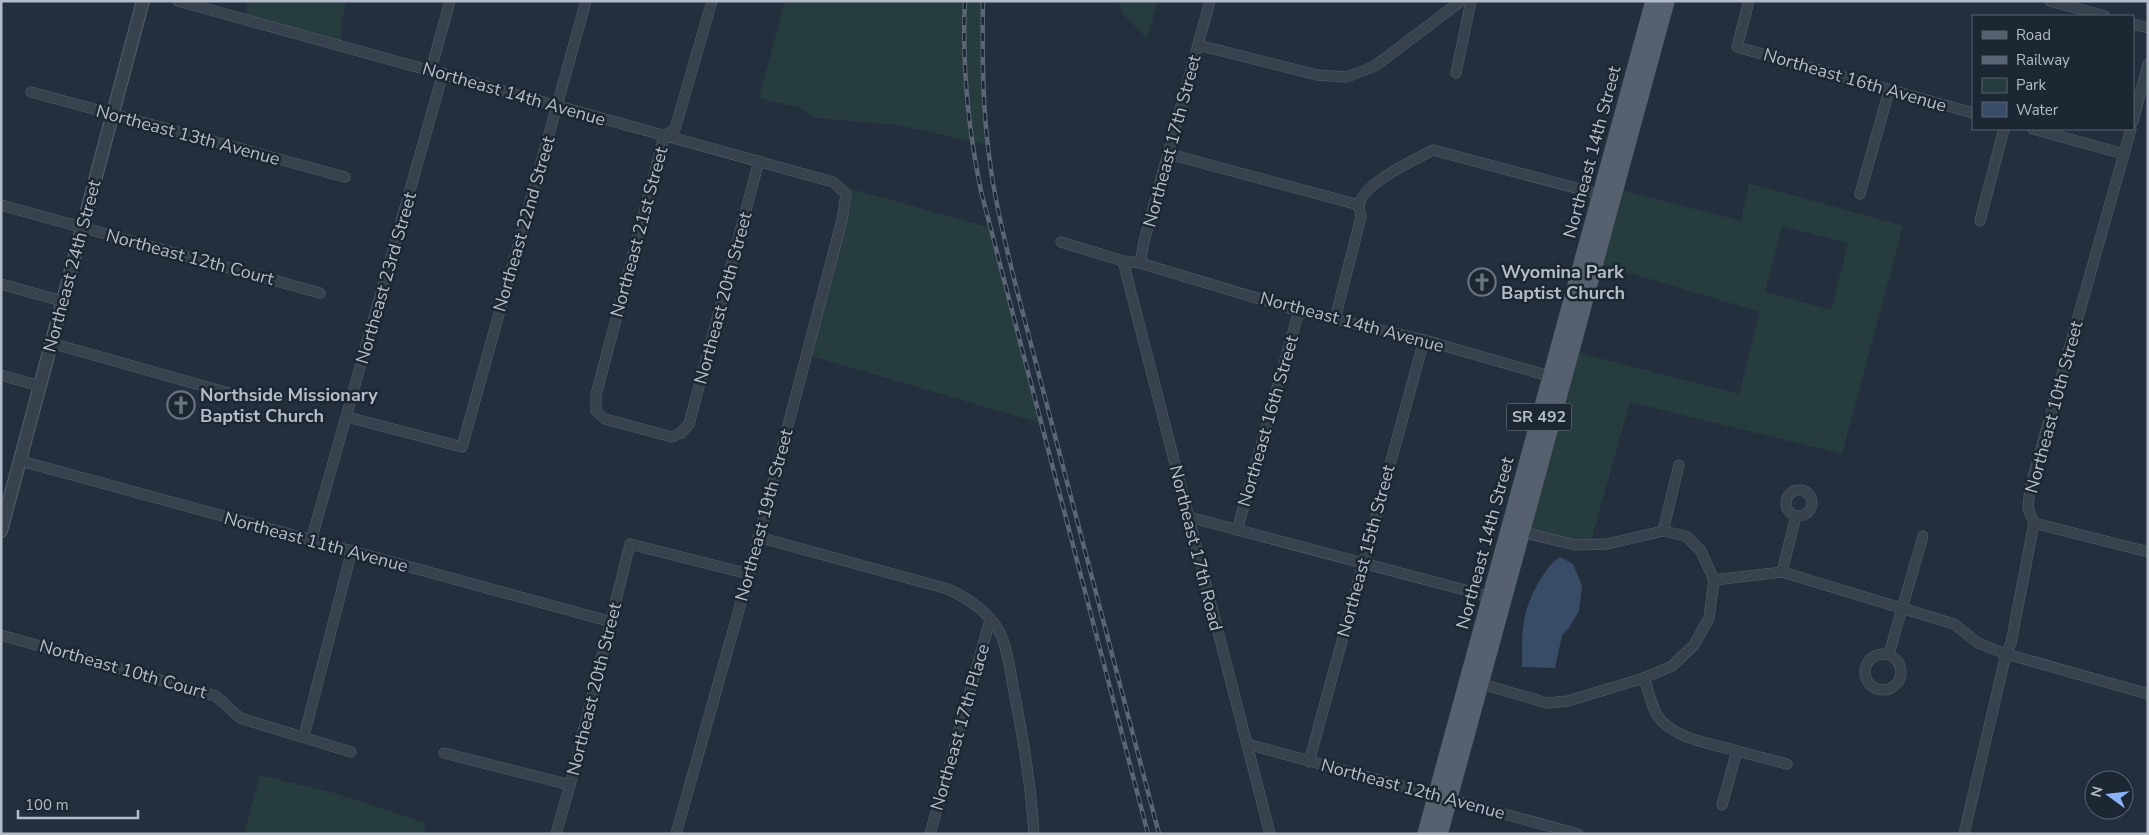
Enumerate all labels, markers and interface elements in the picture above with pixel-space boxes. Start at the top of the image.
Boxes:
legend [1972,15,2134,130]
text: Road [2016,25,2051,45]
street label: Northeast 16th Avenue [1761,42,1949,118]
text: Railway [2016,50,2070,70]
street label: Northeast 17th Street [1137,52,1207,230]
street label: Northeast 14th Avenue [420,56,608,132]
street label: Northeast 14th Street [1557,63,1627,241]
text: Park [2016,75,2046,95]
street label: Northeast 13th Avenue [93,99,283,171]
text: Water [2016,100,2059,120]
street label: Northeast 22nd Street [487,133,561,315]
street label: Northeast 21st Street [605,143,673,320]
street label: Northeast 24th Street [37,177,107,355]
street label: Northeast 23rd Street [350,189,422,367]
street label: Northeast 20th Street [688,209,758,387]
street label: Northeast 12th Court [103,223,277,291]
place label: Wyomina Park Baptist Church [1501,260,1625,305]
church icon: Wyomina Park Baptist Church [1467,267,1497,297]
street label: Northeast 14th Avenue [1257,286,1447,358]
street label: Northeast 10th Street [2019,318,2089,496]
street label: Northeast 16th Street [1232,332,1304,509]
place label: Northside Missionary Baptist Church [200,383,378,428]
church icon: Northside Missionary Baptist Church [166,390,196,420]
road number: SR 492 [1506,404,1572,431]
street label: Northeast 19th Street [729,426,799,604]
street label: Northeast 14th Street [1450,454,1520,632]
street label: Northeast 15th Street [1331,462,1401,640]
street label: Northeast 17th Road [1164,463,1228,633]
street label: Northeast 11th Avenue [221,506,411,578]
street label: Northeast 20th Street [561,599,627,778]
street label: Northeast 10th Court [37,634,210,705]
street label: Northeast 17th Place [925,641,995,813]
street label: Northeast 12th Avenue [1318,753,1508,825]
north arrow [2084,770,2134,820]
text: N [2086,784,2107,799]
scale bar [18,788,138,820]
text: 100 m [25,795,69,815]

